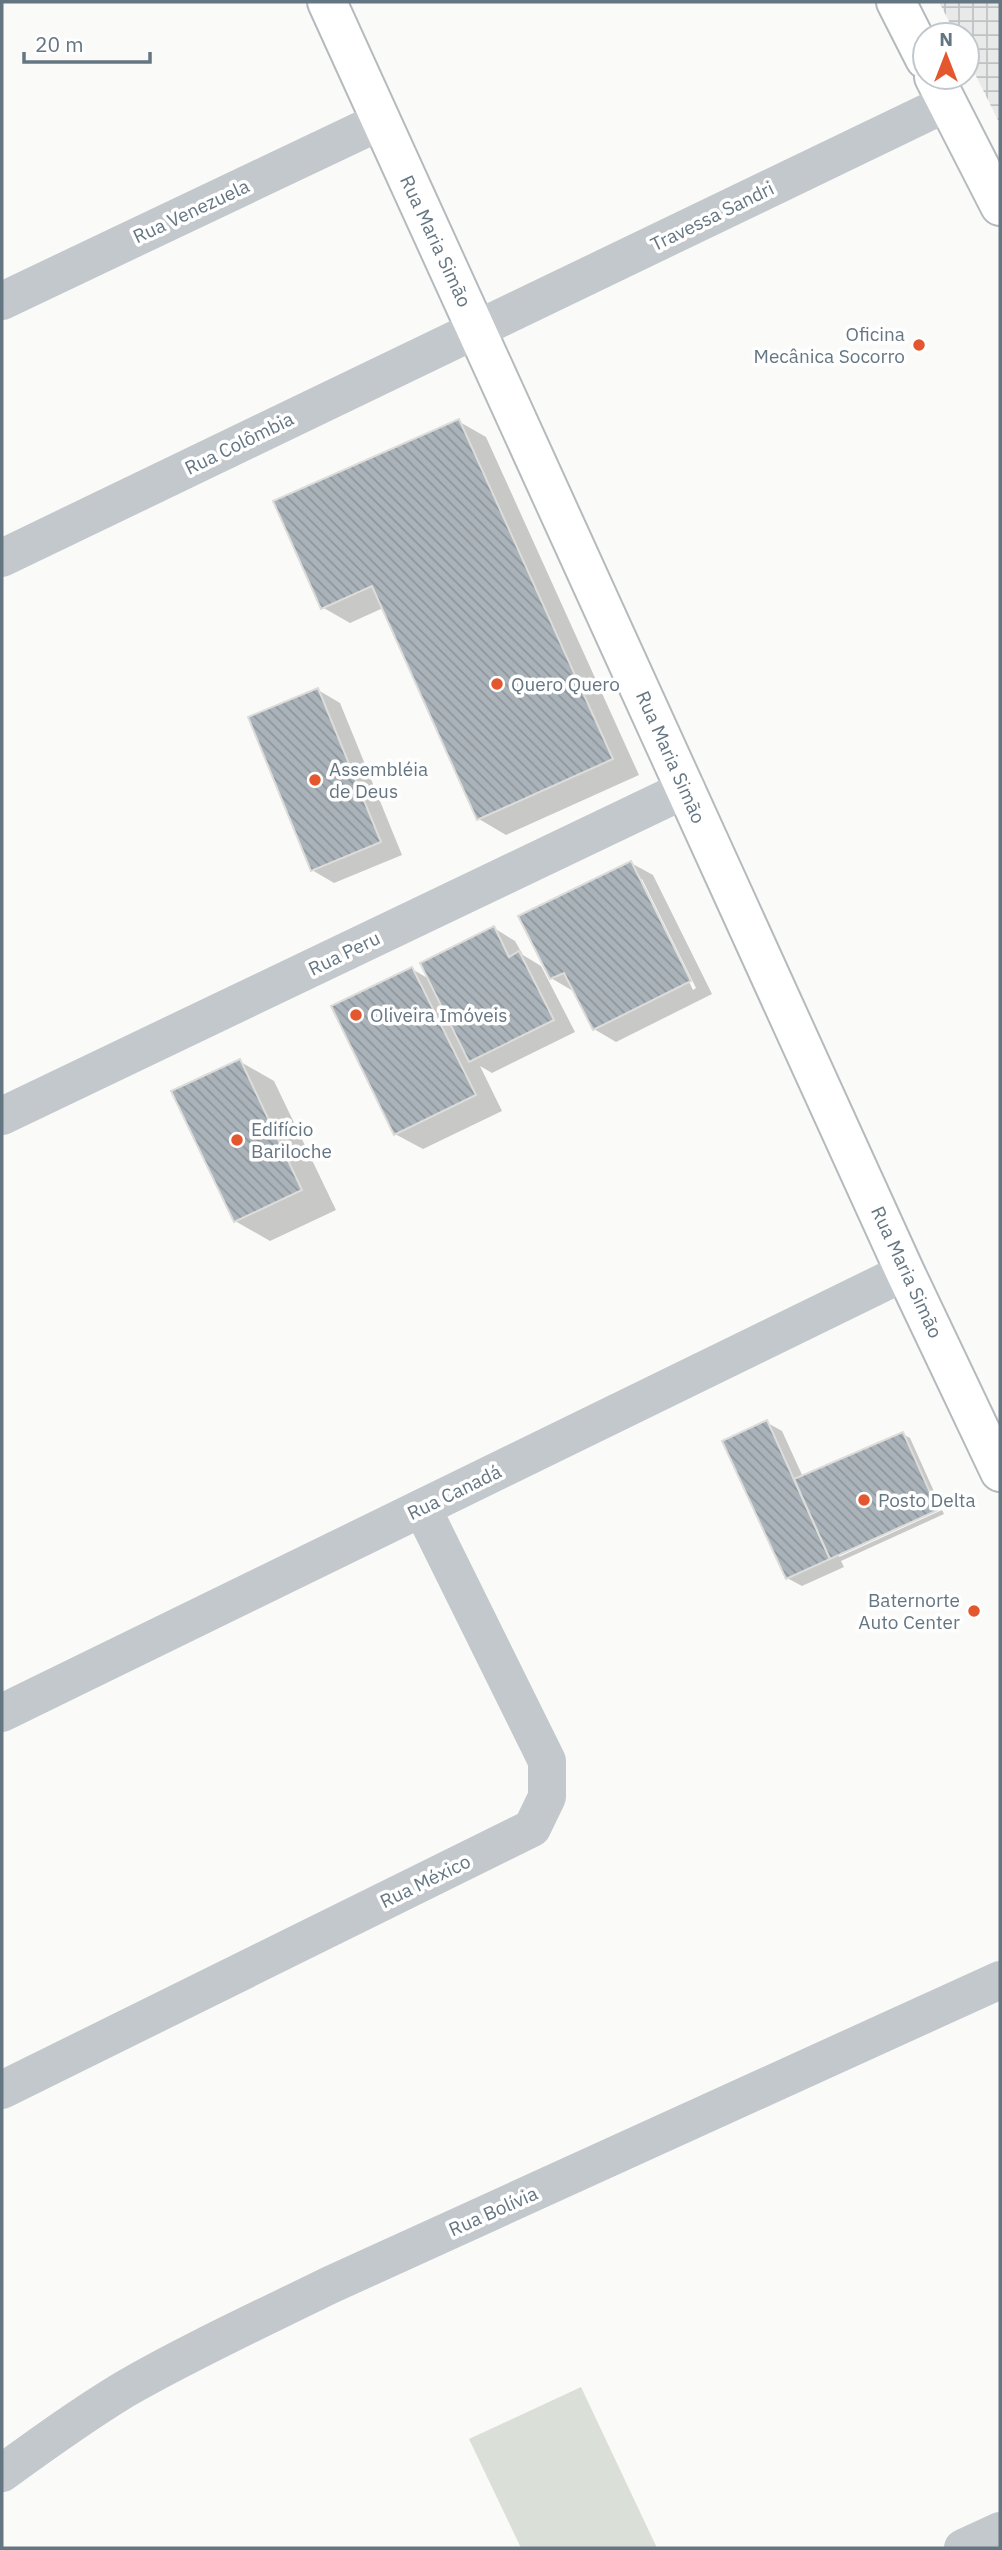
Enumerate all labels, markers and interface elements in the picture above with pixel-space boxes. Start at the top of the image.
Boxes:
scale bar [24,21,150,65]
north arrow [911,21,981,91]
text: N [939,27,953,51]
text: 20 m [35,30,84,58]
street label: Rua Maria Simão [395,171,477,311]
street label: Rua Venezuela [129,174,253,248]
street label: Travessa Sandri [646,176,778,256]
place label: Oficina Mecânica Socorro [753,322,905,368]
marker: Oficina Mecânica Socorro [911,337,927,353]
street label: Rua Colômbia [181,406,297,480]
place label: Quero Quero [511,672,620,696]
marker: Quero Quero [489,676,505,692]
street label: Rua Maria Simão [631,687,711,827]
place label: Assembléia de Deus [329,757,428,803]
marker: Assembléia de Deus [307,772,323,788]
street label: Rua Peru [304,925,384,981]
place label: Oliveira Imóveis [370,1003,508,1027]
marker: Oliveira Imóveis [348,1007,364,1023]
place label: Edifício Bariloche [251,1117,332,1163]
marker: Edifício Bariloche [229,1132,245,1148]
street label: Rua Maria Simão [866,1202,948,1342]
street label: Rua Canadá [403,1459,505,1525]
place label: Posto Delta [878,1488,976,1512]
marker: Posto Delta [856,1492,872,1508]
place label: Baternorte Auto Center [858,1588,960,1634]
marker: Baternorte Auto Center [966,1603,982,1619]
street label: Rua México [376,1849,474,1913]
street label: Rua Bolívia [445,2181,541,2241]

